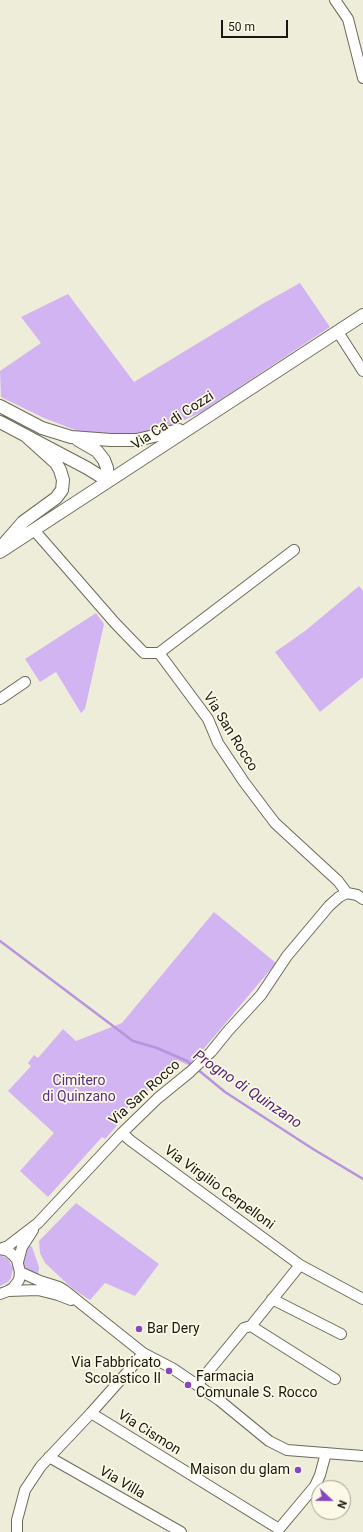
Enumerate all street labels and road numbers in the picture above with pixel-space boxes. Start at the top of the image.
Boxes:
street label: Via Ca' di Cozzi [129,388,217,454]
street label: Via San Rocco [199,689,261,775]
street label: Via San Rocco [106,1057,184,1129]
street label: Via Virgilio Cerpelloni [161,1142,277,1234]
street label: Via Cismon [114,1407,184,1459]
street label: Via Villa [96,1463,148,1503]

